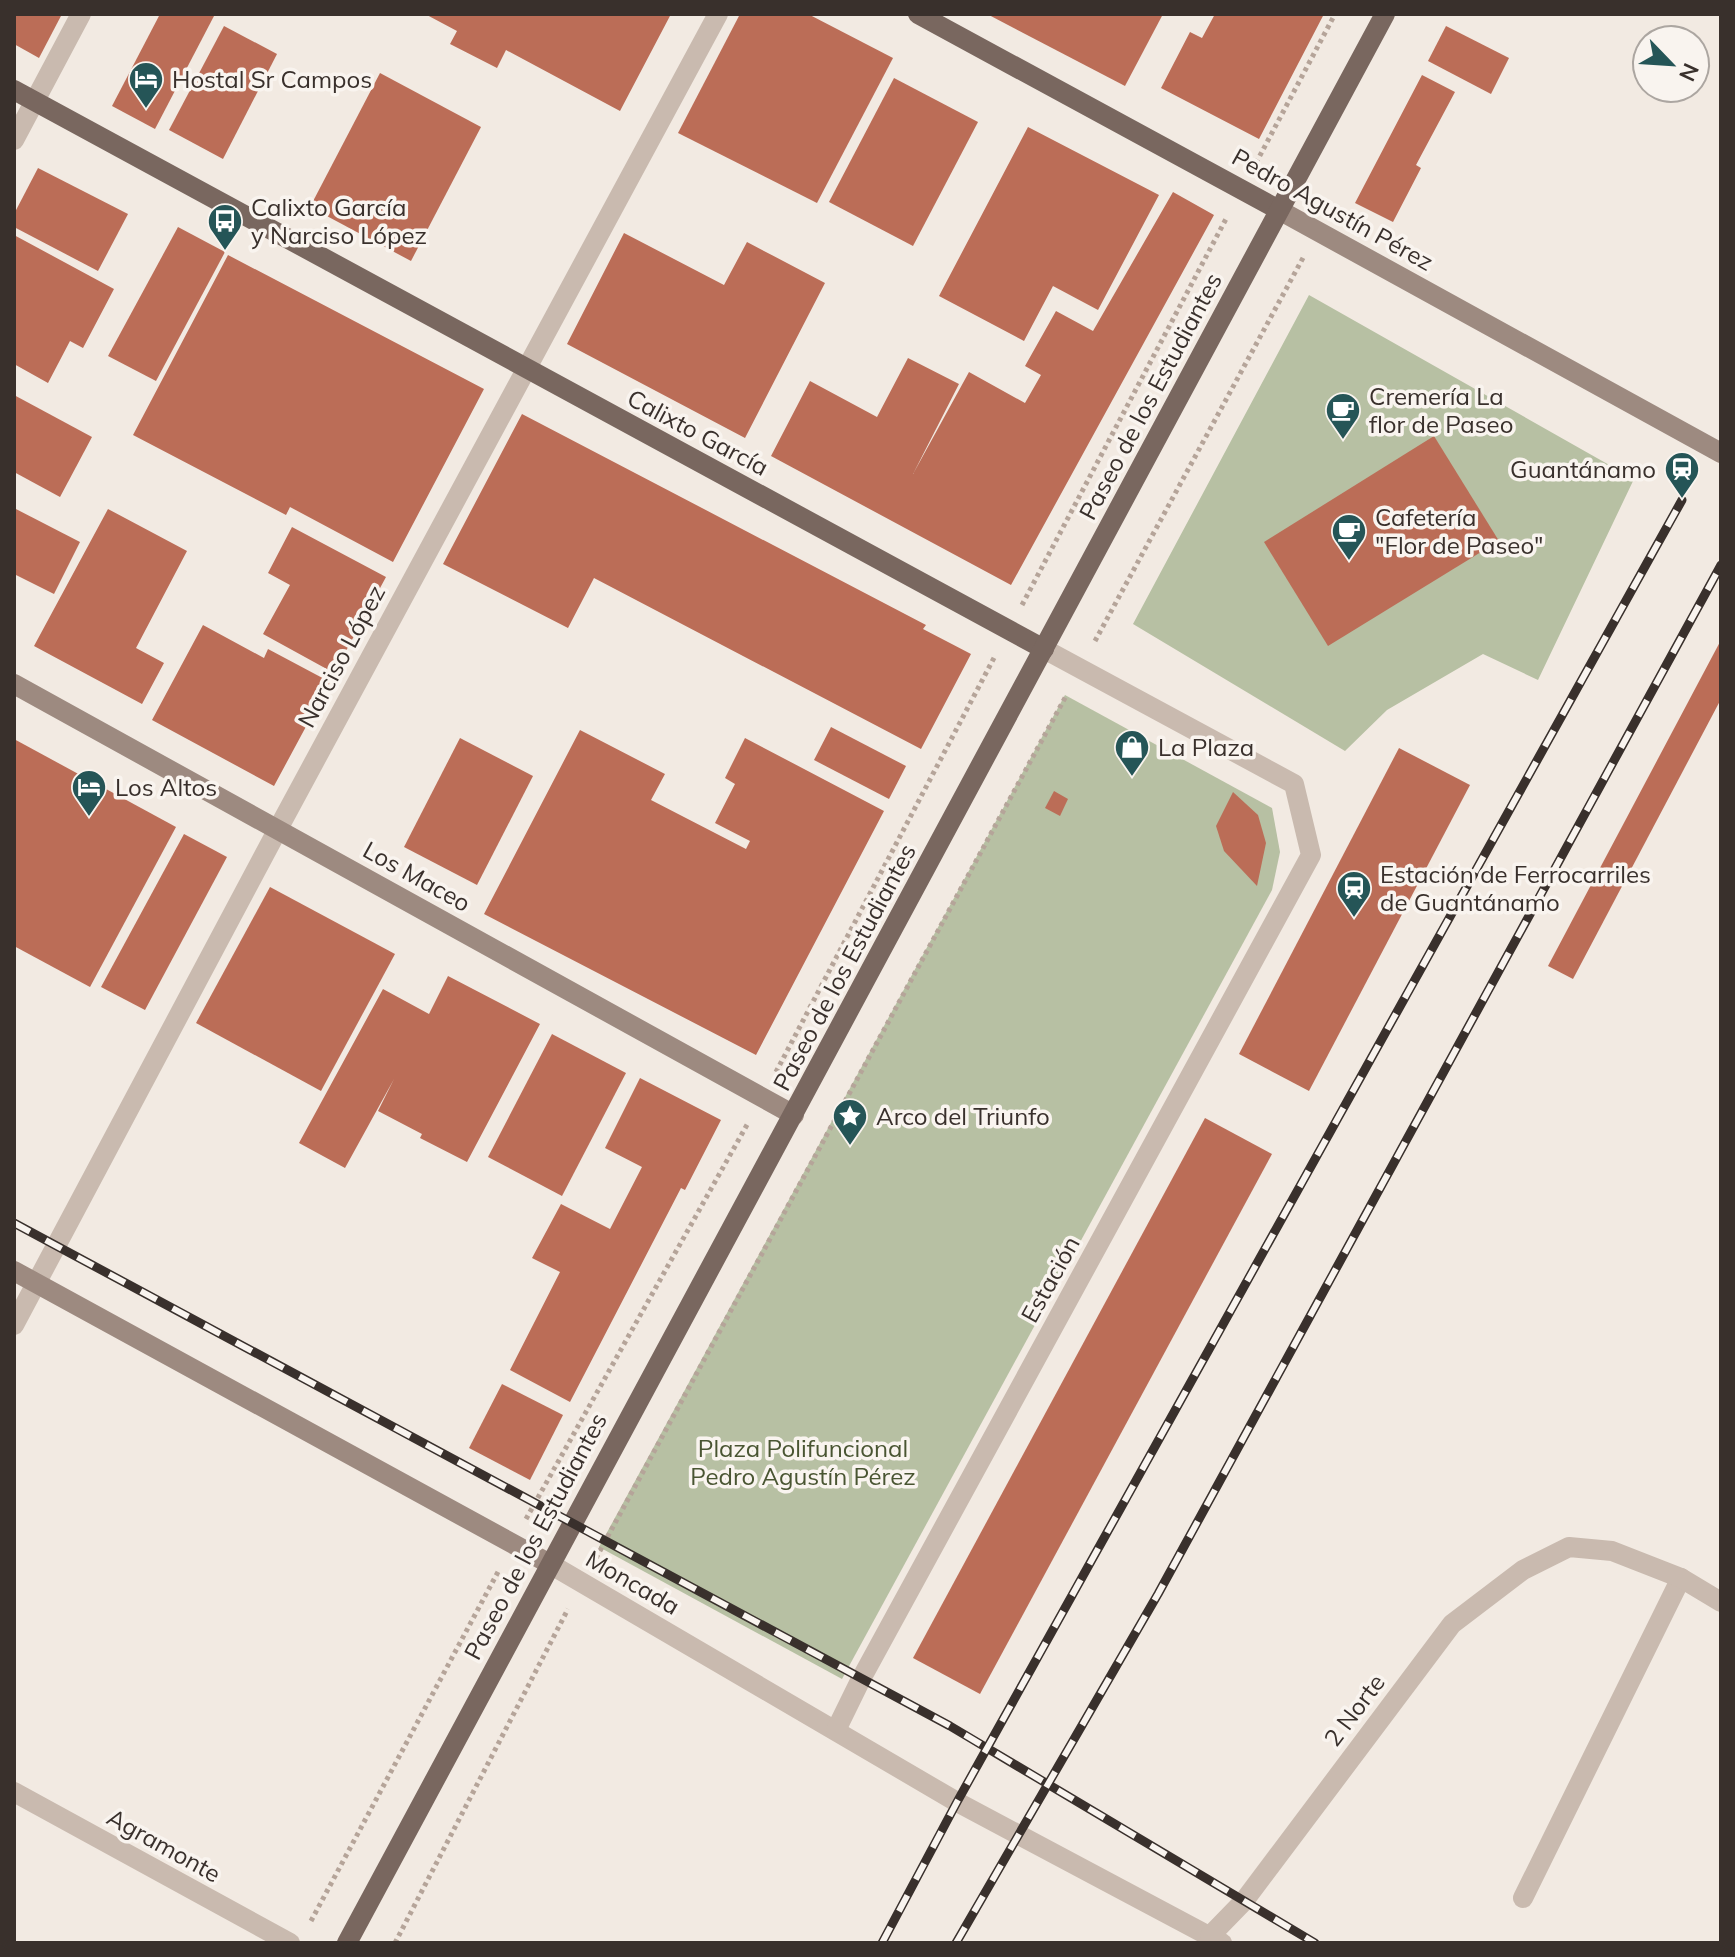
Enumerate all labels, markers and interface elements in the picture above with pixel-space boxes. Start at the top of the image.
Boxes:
north arrow [1631,24,1711,104]
text: N [1673,59,1705,86]
hotel icon: Hostal Sr Campos [127,60,165,110]
place label: Hostal Sr Campos [172,64,372,94]
street label: Pedro Agustín Pérez [1227,141,1439,277]
place label: Calixto García y Narciso López [251,192,427,250]
bus stop icon: Calixto García y Narciso López [206,202,244,252]
street label: Paseo de los Estudiantes [1072,267,1228,525]
place label: Cremería La flor de Paseo [1369,381,1513,439]
street label: Calixto García [622,382,774,482]
cafe icon: Cremería La flor de Paseo [1324,391,1362,441]
station icon: Guantánamo [1663,450,1701,500]
place label: Guantánamo [1510,454,1656,484]
place label: Cafetería "Flor de Paseo" [1375,502,1544,560]
cafe icon: Cafetería "Flor de Paseo" [1330,512,1368,562]
street label: Narciso López [291,580,391,732]
shop icon: La Plaza [1113,728,1151,778]
place label: La Plaza [1158,732,1254,762]
hotel icon: Los Altos [70,768,108,818]
place label: Los Altos [115,772,217,802]
street label: Los Maceo [358,834,476,918]
street label: Paseo de los Estudiantes [766,838,922,1096]
place label: Estación de Ferrocarriles de Guantánamo [1380,859,1651,917]
station icon: Estación de Ferrocarriles de Guantánamo [1335,869,1373,919]
place icon: Arco del Triunfo [831,1097,869,1147]
place label: Arco del Triunfo [876,1101,1050,1131]
street label: Estación [1014,1231,1086,1327]
street label: Paseo de los Estudiantes [457,1407,613,1665]
park label: Plaza Polifuncional Pedro Agustín Pérez [690,1433,916,1491]
street label: Moncada [581,1543,685,1621]
street label: 2 Norte [1317,1668,1391,1752]
street label: Agramonte [102,1802,226,1888]

